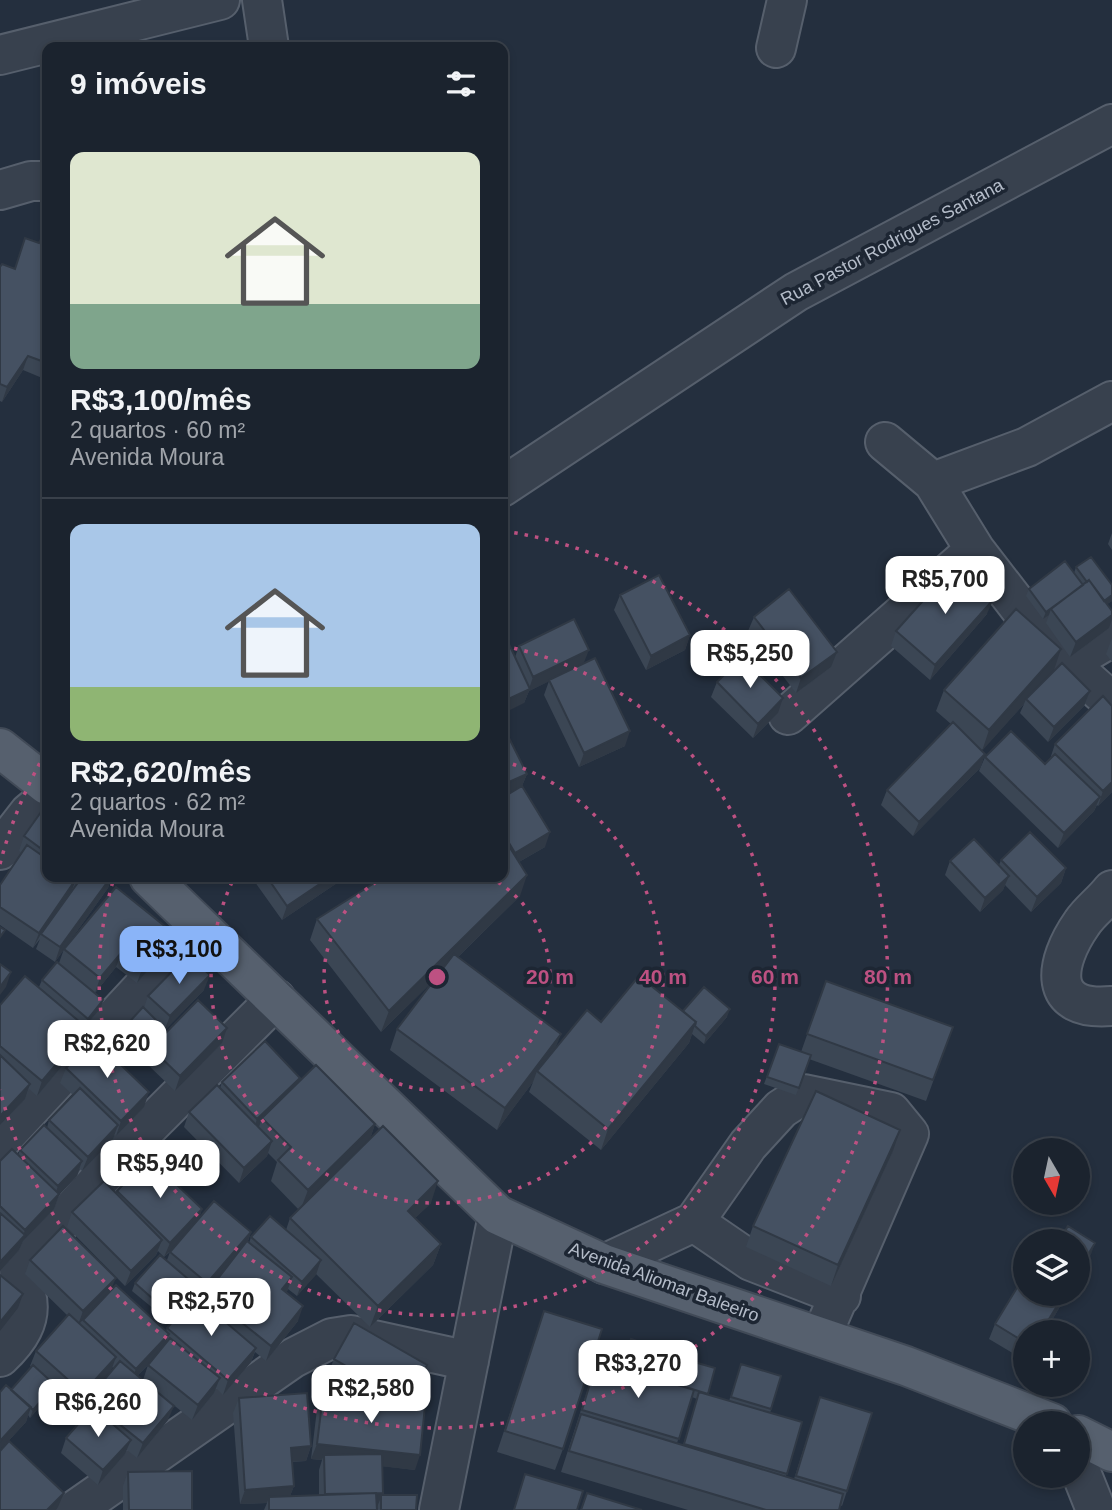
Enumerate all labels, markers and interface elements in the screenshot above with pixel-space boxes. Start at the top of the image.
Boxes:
icon: filters [442,65,480,103]
text: 9 imóveis [70,67,207,100]
street label: Rua Pastor Rodrigues Santana [777,174,1008,309]
icon: home [212,198,338,324]
text: R$3,100/mês [70,383,252,416]
text: 2 quartos · 60 m² [70,417,245,443]
text: Avenida Moura [70,444,224,470]
pin: R$5,700 [880,556,1010,616]
text: R$5,700 [902,566,988,592]
icon: home [212,570,338,696]
pin: R$5,250 [685,630,815,690]
text: R$5,250 [707,640,793,666]
text: R$2,620/mês [70,755,252,788]
text: 2 quartos · 62 m² [70,789,245,815]
text: Avenida Moura [70,816,224,842]
pin: R$3,100 [114,926,244,986]
text: R$3,100 [136,936,222,962]
centre of rings [425,965,449,989]
text: 20 m [526,965,574,988]
text: 40 m [639,965,687,988]
text: 60 m [751,965,799,988]
text: 80 m [864,965,912,988]
pin: R$2,620 [42,1020,172,1080]
text: R$2,620 [64,1030,150,1056]
north arrow [1013,1138,1090,1214]
map controls [1013,1138,1090,1488]
pin: R$5,940 [95,1140,225,1200]
text: R$5,940 [117,1150,203,1176]
button: layers [1013,1229,1090,1306]
street label: Avenida Aliomar Baleeiro [566,1238,762,1326]
pin: R$2,570 [146,1278,276,1338]
text: R$2,570 [168,1288,254,1314]
button: + [1013,1320,1090,1397]
pin: R$3,270 [573,1340,703,1400]
text: R$3,270 [595,1350,681,1376]
pin: R$2,580 [306,1366,436,1425]
text: R$2,580 [328,1375,414,1401]
pin: R$6,260 [33,1380,163,1439]
text: R$6,260 [55,1389,141,1415]
button: − [1013,1411,1090,1488]

